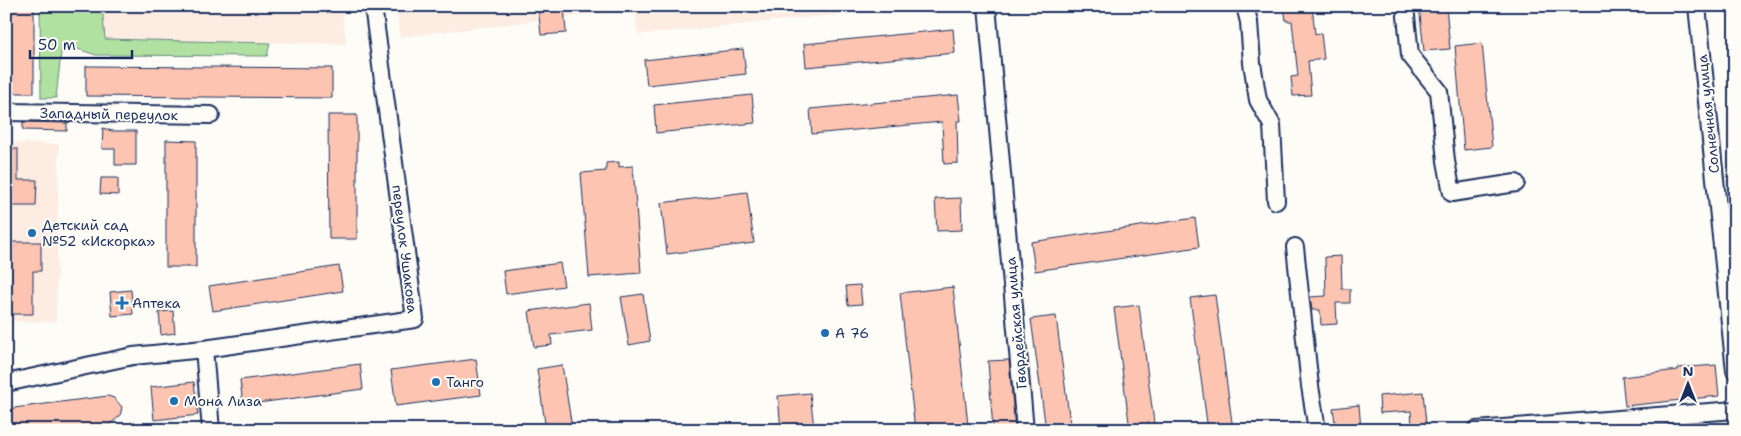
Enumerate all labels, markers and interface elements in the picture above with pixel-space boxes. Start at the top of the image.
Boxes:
scale bar [30,28,132,60]
text: 50 m [38,35,76,55]
street label: Солнечная улица [1693,53,1723,174]
street label: Западный переулок [40,104,179,124]
street label: переулок Ушакова [388,184,422,314]
place label: Детский сад №52 «Искорка» [42,216,155,250]
marker: Детский сад №52 «Искорка» [26,227,38,239]
street label: Гвардейская улица [1001,256,1031,390]
place label: Аптека [132,294,181,312]
marker: Аптека [116,297,128,309]
place label: А 76 [835,324,869,342]
marker: А 76 [819,327,831,339]
north arrow [1664,358,1714,408]
text: N [1682,362,1694,380]
place label: Танго [446,373,484,391]
marker: Танго [430,376,442,388]
place label: Мона Лиза [184,392,262,410]
marker: Мона Лиза [168,395,180,407]

